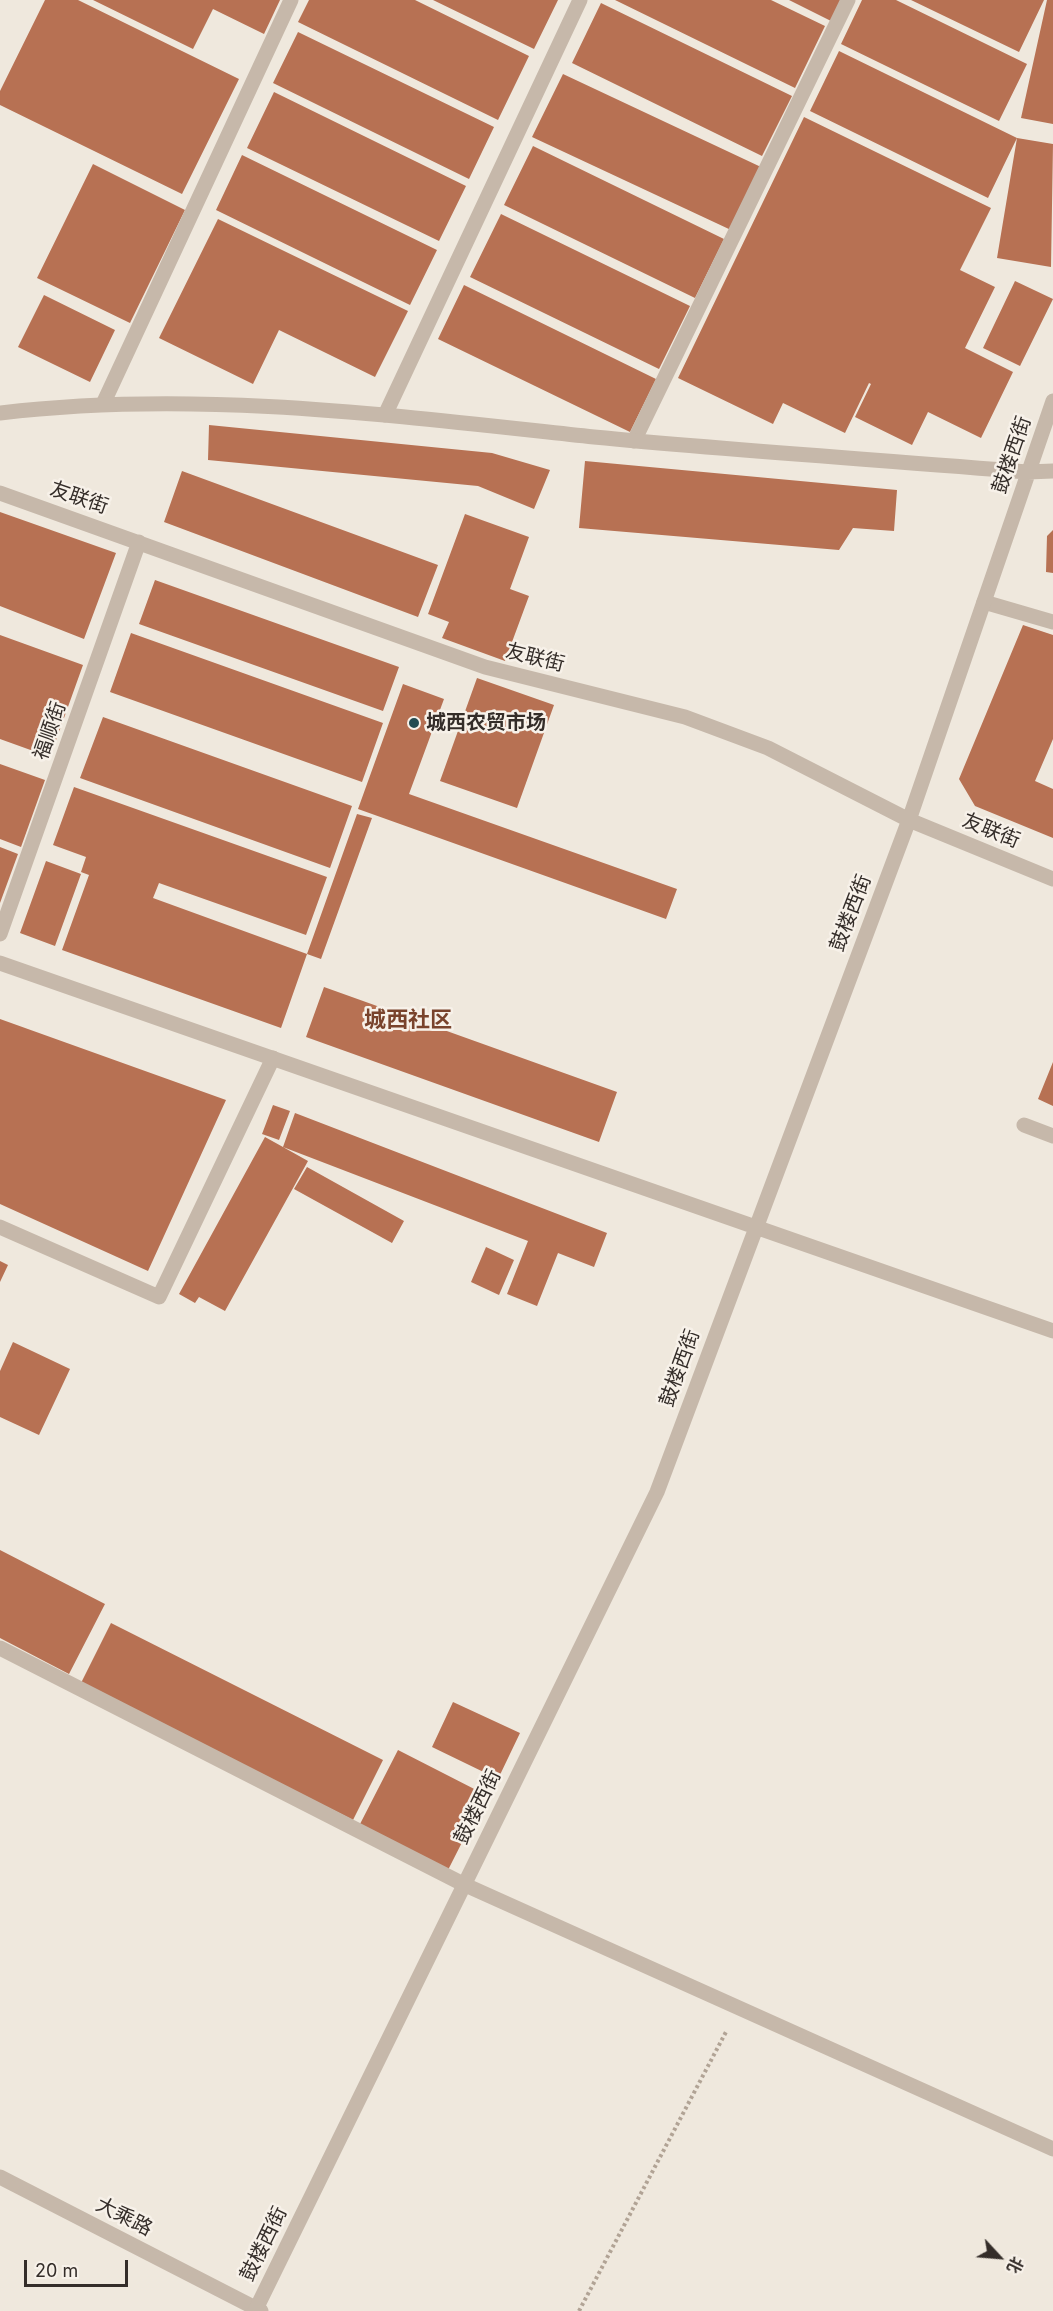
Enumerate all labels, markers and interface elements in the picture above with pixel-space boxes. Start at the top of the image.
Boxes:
street label: 鼓楼西街 [988,413,1036,497]
street label: 友联街 [47,477,111,519]
street label: 友联街 [503,639,567,677]
street label: 福顺街 [29,699,71,763]
place label: 城西农贸市场 [426,711,546,735]
marker: 城西农贸市场 [407,716,421,730]
street label: 友联街 [959,809,1023,853]
street label: 鼓楼西街 [825,871,877,955]
district label: 城西社区 [364,1007,452,1033]
street label: 鼓楼西街 [655,1326,705,1410]
street label: 鼓楼西街 [450,1766,506,1848]
street label: 大乘路 [92,2193,156,2241]
street label: 鼓楼西街 [236,2203,292,2285]
north arrow [969,2227,1029,2287]
scale bar [27,2248,130,2286]
text: 北 [1003,2253,1028,2276]
text: 20 m [35,2260,78,2281]

